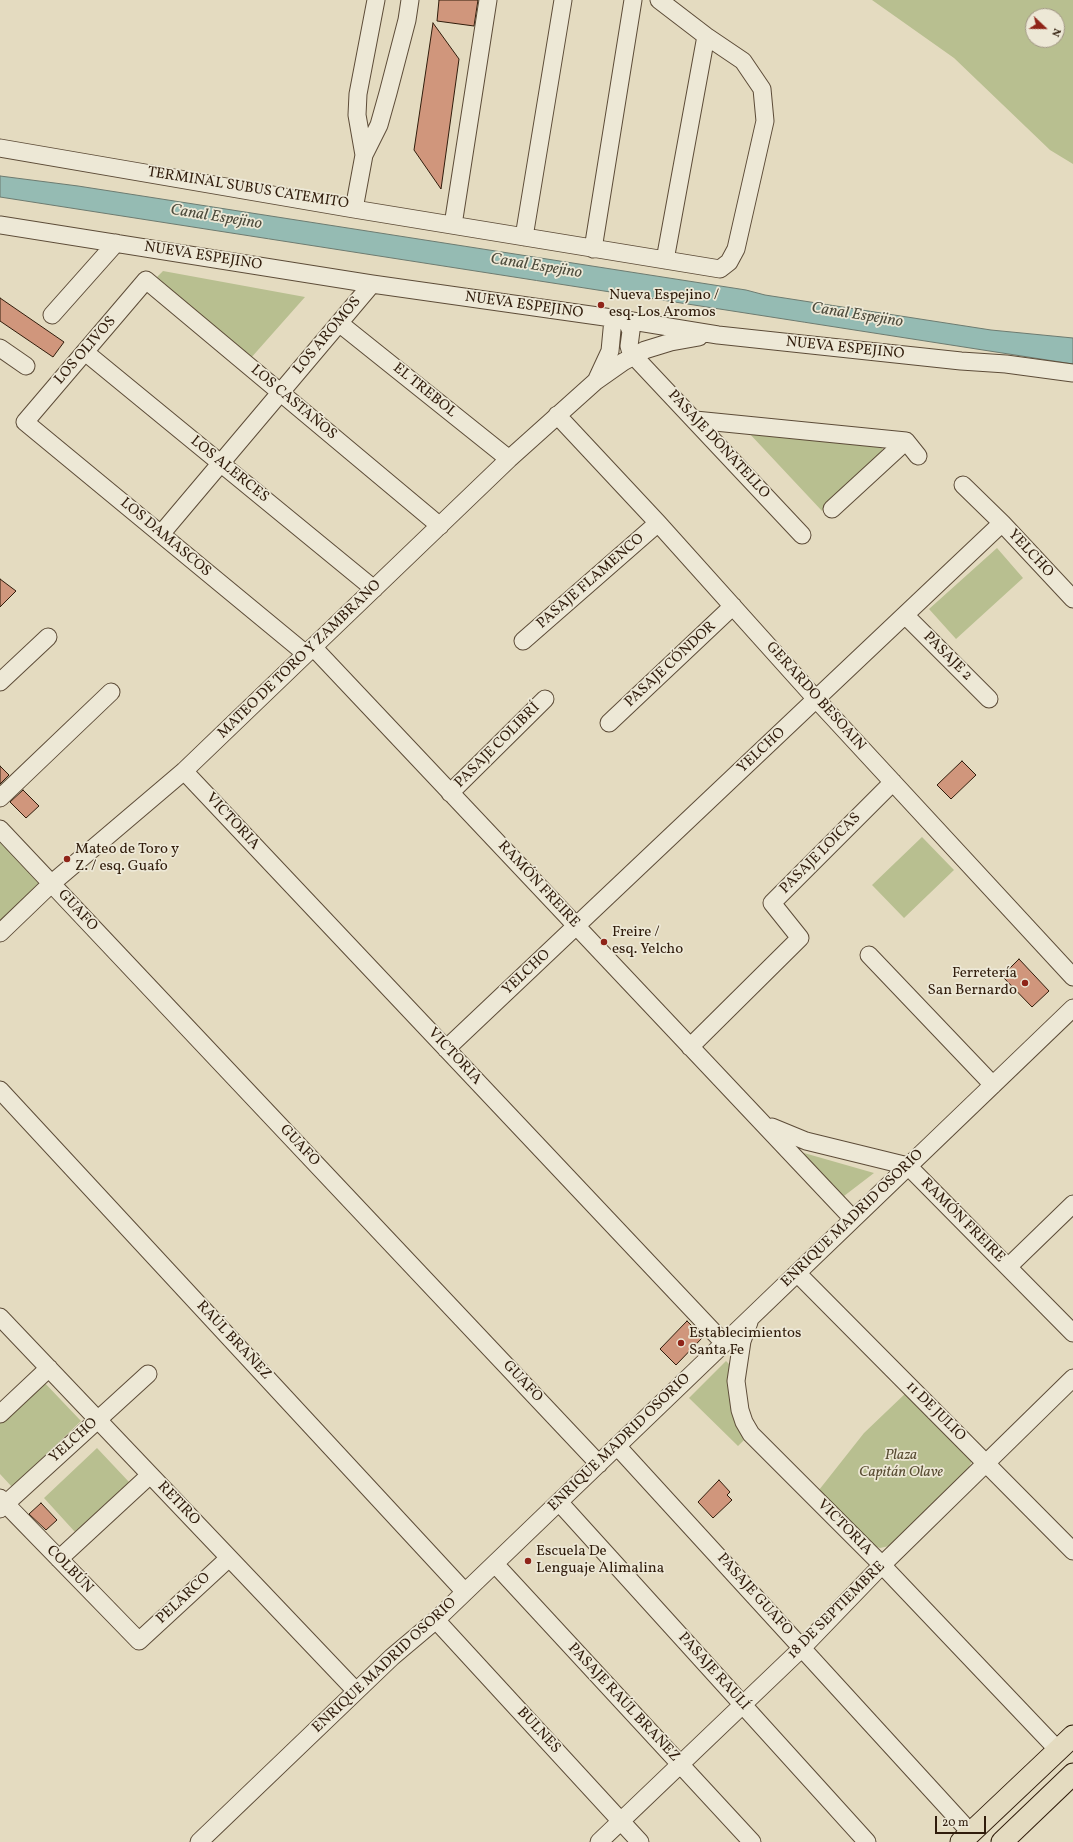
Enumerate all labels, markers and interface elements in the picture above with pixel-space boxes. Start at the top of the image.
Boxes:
north arrow [1025,8,1065,48]
text: N [1047,26,1064,39]
street label: TERMINAL SUBUS CATEMITO [146,164,350,214]
water label: Canal Espejino [169,201,263,235]
street label: NUEVA ESPEJINO [143,239,263,275]
water label: Canal Espejino [489,250,583,284]
place label: Nueva Espejino / esq. Los Aromos [609,287,719,322]
street label: NUEVA ESPEJINO [464,289,584,323]
street label: LOS AROMOS [290,294,366,378]
water label: Canal Espejino [810,299,904,333]
marker: Nueva Espejino / esq. Los Aromos [596,300,606,310]
street label: LOS OLIVOS [51,313,121,389]
street label: NUEVA ESPEJINO [785,334,905,364]
street label: EL TREBOL [388,360,460,422]
street label: LOS CASTAÑOS [246,362,340,444]
street label: PASAJE DONATELLO [663,387,773,503]
street label: LOS ALERCES [186,433,272,507]
street label: LOS DAMASCOS [116,495,214,581]
street label: YELCHO [1003,526,1057,582]
street label: PASAJE FLAMENCO [534,531,648,633]
street label: MATEO DE TORO Y ZAMBRANO [215,577,385,743]
street label: PASAJE CÓNDOR [622,618,720,712]
street label: PASAJE 2 [919,629,975,685]
street label: GERARDO BESOAIN [761,639,869,755]
street label: PASAJE COLIBRÍ [452,700,544,792]
street label: YELCHO [734,724,790,778]
street label: VICTORIA [201,790,263,854]
street label: PASAJE LOICAS [777,810,865,898]
street label: RAMÓN FREIRE [493,838,583,932]
place label: Mateo de Toro y Z. / esq. Guafo [75,841,179,876]
marker: Mateo de Toro y Z. / esq. Guafo [62,854,72,864]
street label: GUAFO [53,886,101,936]
place label: Freire / esq. Yelcho [612,924,683,959]
marker: Freire / esq. Yelcho [599,937,609,947]
street label: YELCHO [499,946,555,1000]
place label: Ferretería San Bernardo [927,965,1017,1000]
marker: Ferretería San Bernardo [1020,978,1030,988]
street label: VICTORIA [423,1025,485,1089]
street label: GUAFO [275,1121,323,1171]
street label: ENRIQUE MADRID OSORIO [778,1146,928,1292]
street label: RAMÓN FREIRE [916,1175,1008,1267]
street label: RAÚL BRAÑEZ [192,1298,274,1384]
place label: Establecimientos Santa Fe [689,1325,801,1360]
marker: Establecimientos Santa Fe [676,1338,686,1348]
street label: GUAFO [498,1357,546,1407]
street label: ENRIQUE MADRID OSORIO [545,1370,695,1516]
street label: 11 DE JULIO [901,1378,969,1446]
street label: YELCHO [46,1415,102,1467]
park label: Plaza Capitán Olave [859,1447,943,1482]
street label: RETIRO [153,1478,203,1530]
street label: VICTORIA [812,1496,876,1560]
street label: COLBÚN [42,1542,96,1598]
place label: Escuela De Lenguaje Alimalina [536,1543,664,1578]
street label: PASAJE GUAFO [712,1550,796,1640]
marker: Escuela De Lenguaje Alimalina [523,1556,533,1566]
street label: 18 DE SEPTIEMBRE [784,1558,890,1664]
street label: PELARCO [153,1569,215,1629]
street label: ENRIQUE MADRID OSORIO [309,1594,461,1738]
street label: PASAJE RAULÍ [673,1629,753,1715]
street label: PASAJE RAÚL BRAÑEZ [563,1640,683,1766]
street label: BULNES [512,1704,564,1758]
scale bar [937,1808,988,1834]
text: 20 m [942,1815,969,1831]

